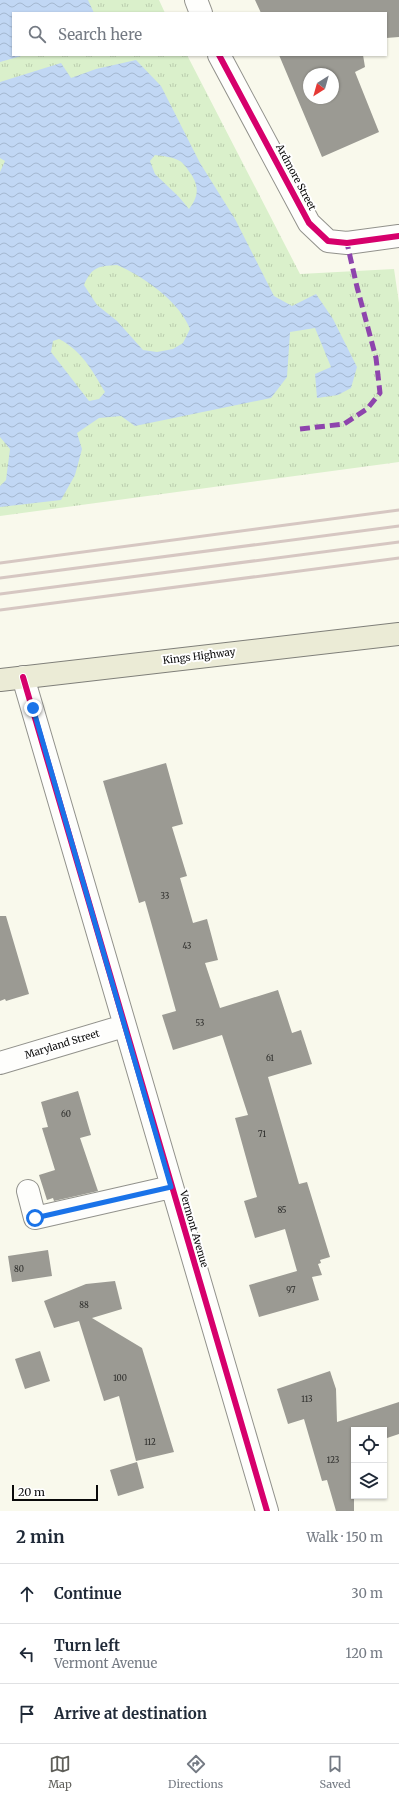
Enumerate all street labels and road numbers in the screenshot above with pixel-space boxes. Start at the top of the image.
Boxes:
street label: Ardmore Street [273,141,319,213]
street label: Kings Highway [162,645,236,667]
street label: Maryland Street [23,1026,101,1062]
street label: Vermont Avenue [177,1188,211,1269]

